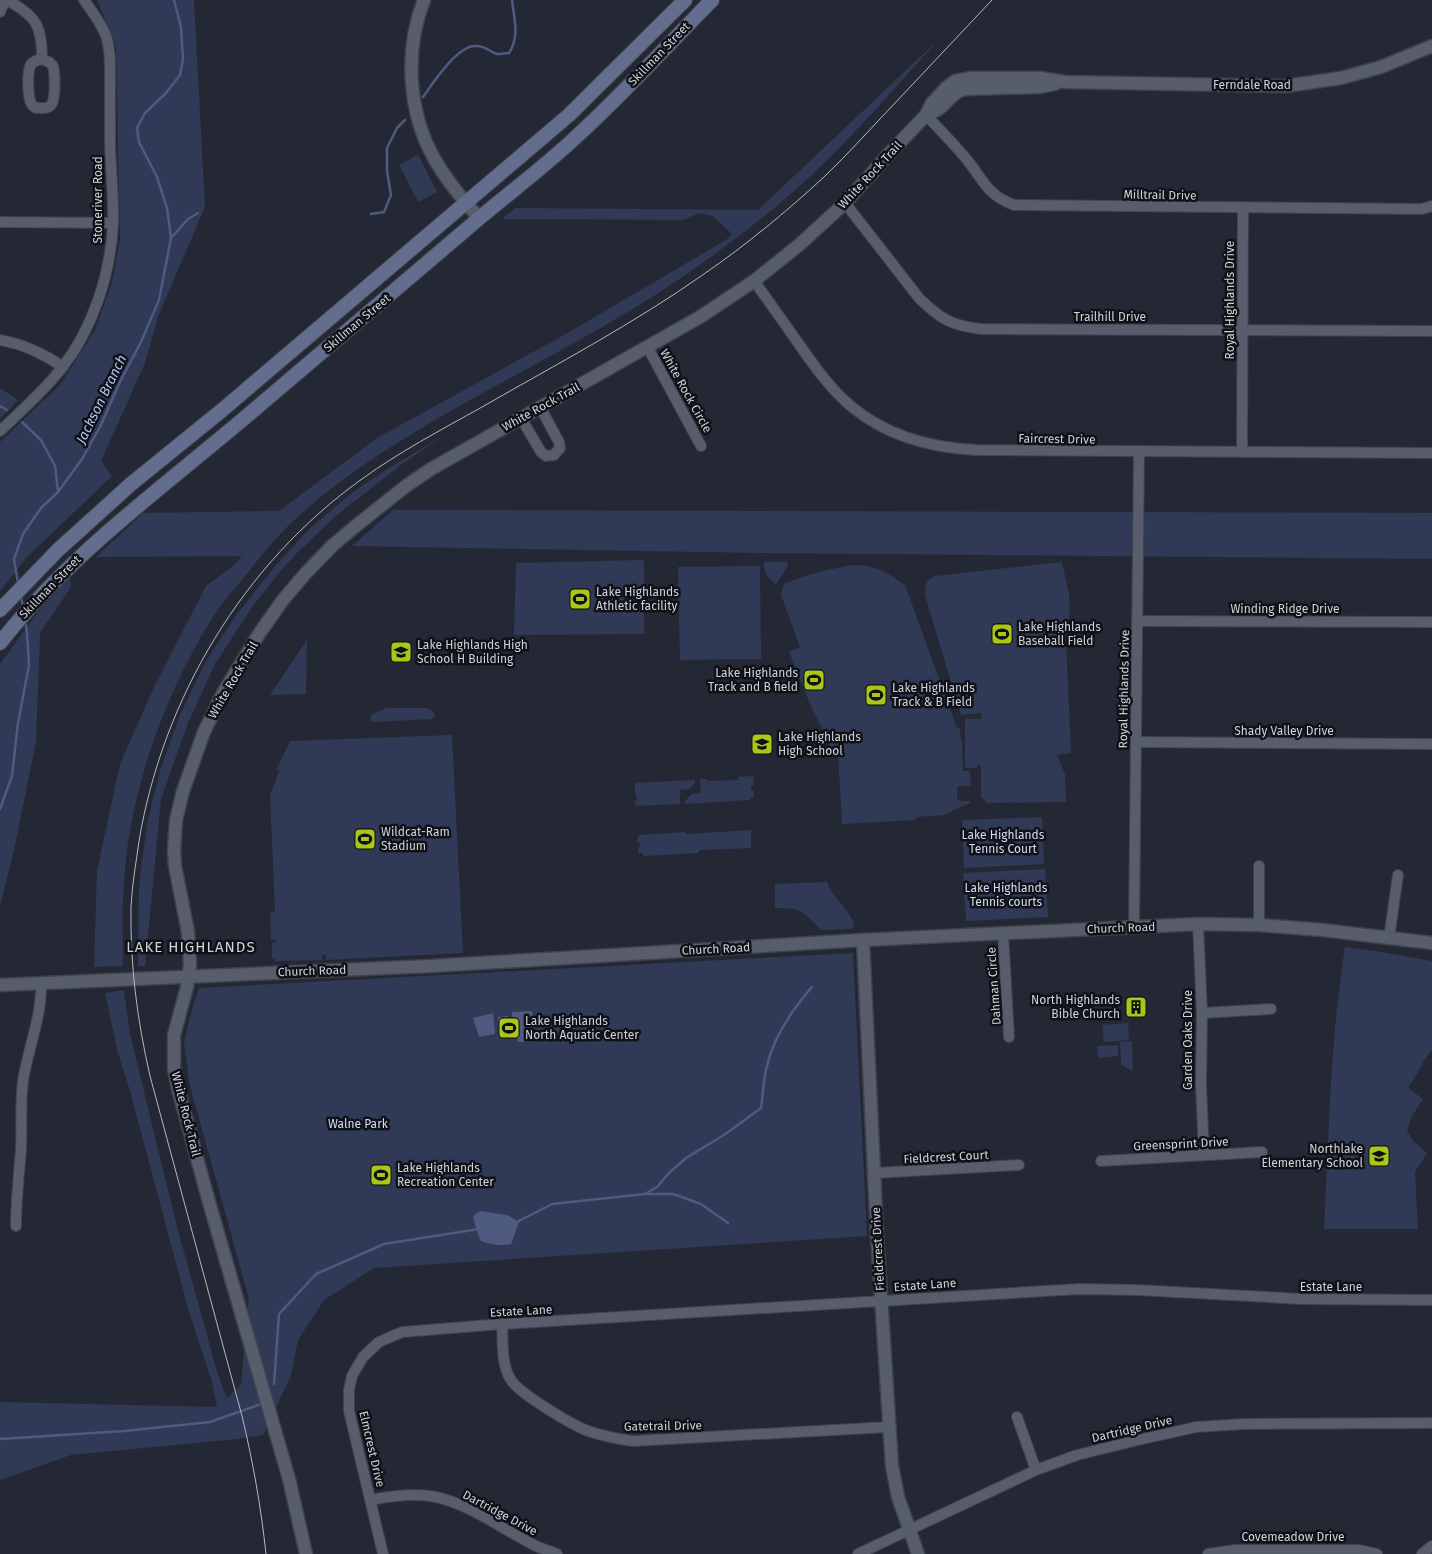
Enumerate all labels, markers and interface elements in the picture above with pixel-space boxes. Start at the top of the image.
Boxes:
street label: Skillman Street [625,19,693,89]
street label: Ferndale Road [1213,78,1291,92]
street label: White Rock Trail [835,138,905,212]
street label: Stoneriver Road [91,156,105,244]
street label: Milltrail Drive [1123,187,1197,203]
street label: Royal Highlands Drive [1223,241,1237,359]
street label: Skillman Street [321,291,394,355]
street label: Trailhill Drive [1074,310,1146,324]
street label: White Rock Circle [657,347,715,435]
water label: Jackson Branch [72,352,130,447]
street label: White Rock Trail [500,380,583,434]
street label: Faircrest Drive [1018,431,1096,447]
street label: Skillman Street [16,552,84,622]
place label: Lake Highlands Athletic facility [596,585,679,613]
sports icon: Lake Highlands Athletic facility [568,587,592,611]
street label: Winding Ridge Drive [1230,602,1340,616]
place label: Lake Highlands Baseball Field [1018,620,1101,648]
sports icon: Lake Highlands Baseball Field [990,622,1014,646]
street label: Royal Highlands Drive [1116,629,1132,749]
street label: White Rock Trail [205,638,261,721]
place label: Lake Highlands High School H Building [417,638,528,666]
school or university icon: Lake Highlands High School H Building [389,640,413,664]
place label: Lake Highlands Track and B field [708,666,798,694]
sports icon: Lake Highlands Track and B field [802,668,826,692]
place label: Lake Highlands Track & B Field [892,681,975,709]
sports icon: Lake Highlands Track & B Field [864,683,888,707]
street label: Shady Valley Drive [1234,724,1334,738]
place label: Lake Highlands High School [778,730,861,758]
school or university icon: Lake Highlands High School [750,732,774,756]
place label: Wildcat-Ram Stadium [381,825,450,853]
sports icon: Wildcat-Ram Stadium [353,827,377,851]
park label: Lake Highlands Tennis Court [962,828,1045,856]
park label: Lake Highlands Tennis courts [965,881,1048,909]
street label: Church Road [1087,920,1155,936]
district label: LAKE HIGHLANDS [126,938,256,956]
street label: Church Road [681,940,751,958]
street label: Dahman Circle [984,946,1004,1026]
street label: Church Road [278,963,346,979]
street label: Garden Oaks Drive [1181,990,1195,1090]
place label: North Highlands Bible Church [1031,993,1120,1021]
building icon: North Highlands Bible Church [1124,995,1148,1019]
place label: Lake Highlands North Aquatic Center [525,1014,639,1042]
sports icon: Lake Highlands North Aquatic Center [497,1016,521,1040]
street label: White Rock Trail [169,1070,203,1158]
park label: Walne Park [328,1117,389,1131]
street label: Greensprint Drive [1133,1135,1229,1153]
place label: Northlake Elementary School [1261,1142,1363,1170]
school or university icon: Northlake Elementary School [1367,1144,1391,1168]
street label: Fieldcrest Court [903,1148,990,1166]
place label: Lake Highlands Recreation Center [397,1161,494,1189]
sports icon: Lake Highlands Recreation Center [369,1163,393,1187]
street label: Fieldcrest Drive [869,1207,887,1291]
street label: Estate Lane [893,1276,957,1294]
street label: Estate Lane [1300,1280,1362,1294]
street label: Estate Lane [489,1302,553,1320]
street label: Elmcrest Drive [356,1409,388,1489]
street label: Dartridge Drive [1090,1413,1174,1445]
street label: Gatetrail Drive [624,1418,702,1434]
street label: Dartridge Drive [460,1488,540,1538]
street label: Covemeadow Drive [1241,1530,1345,1544]

